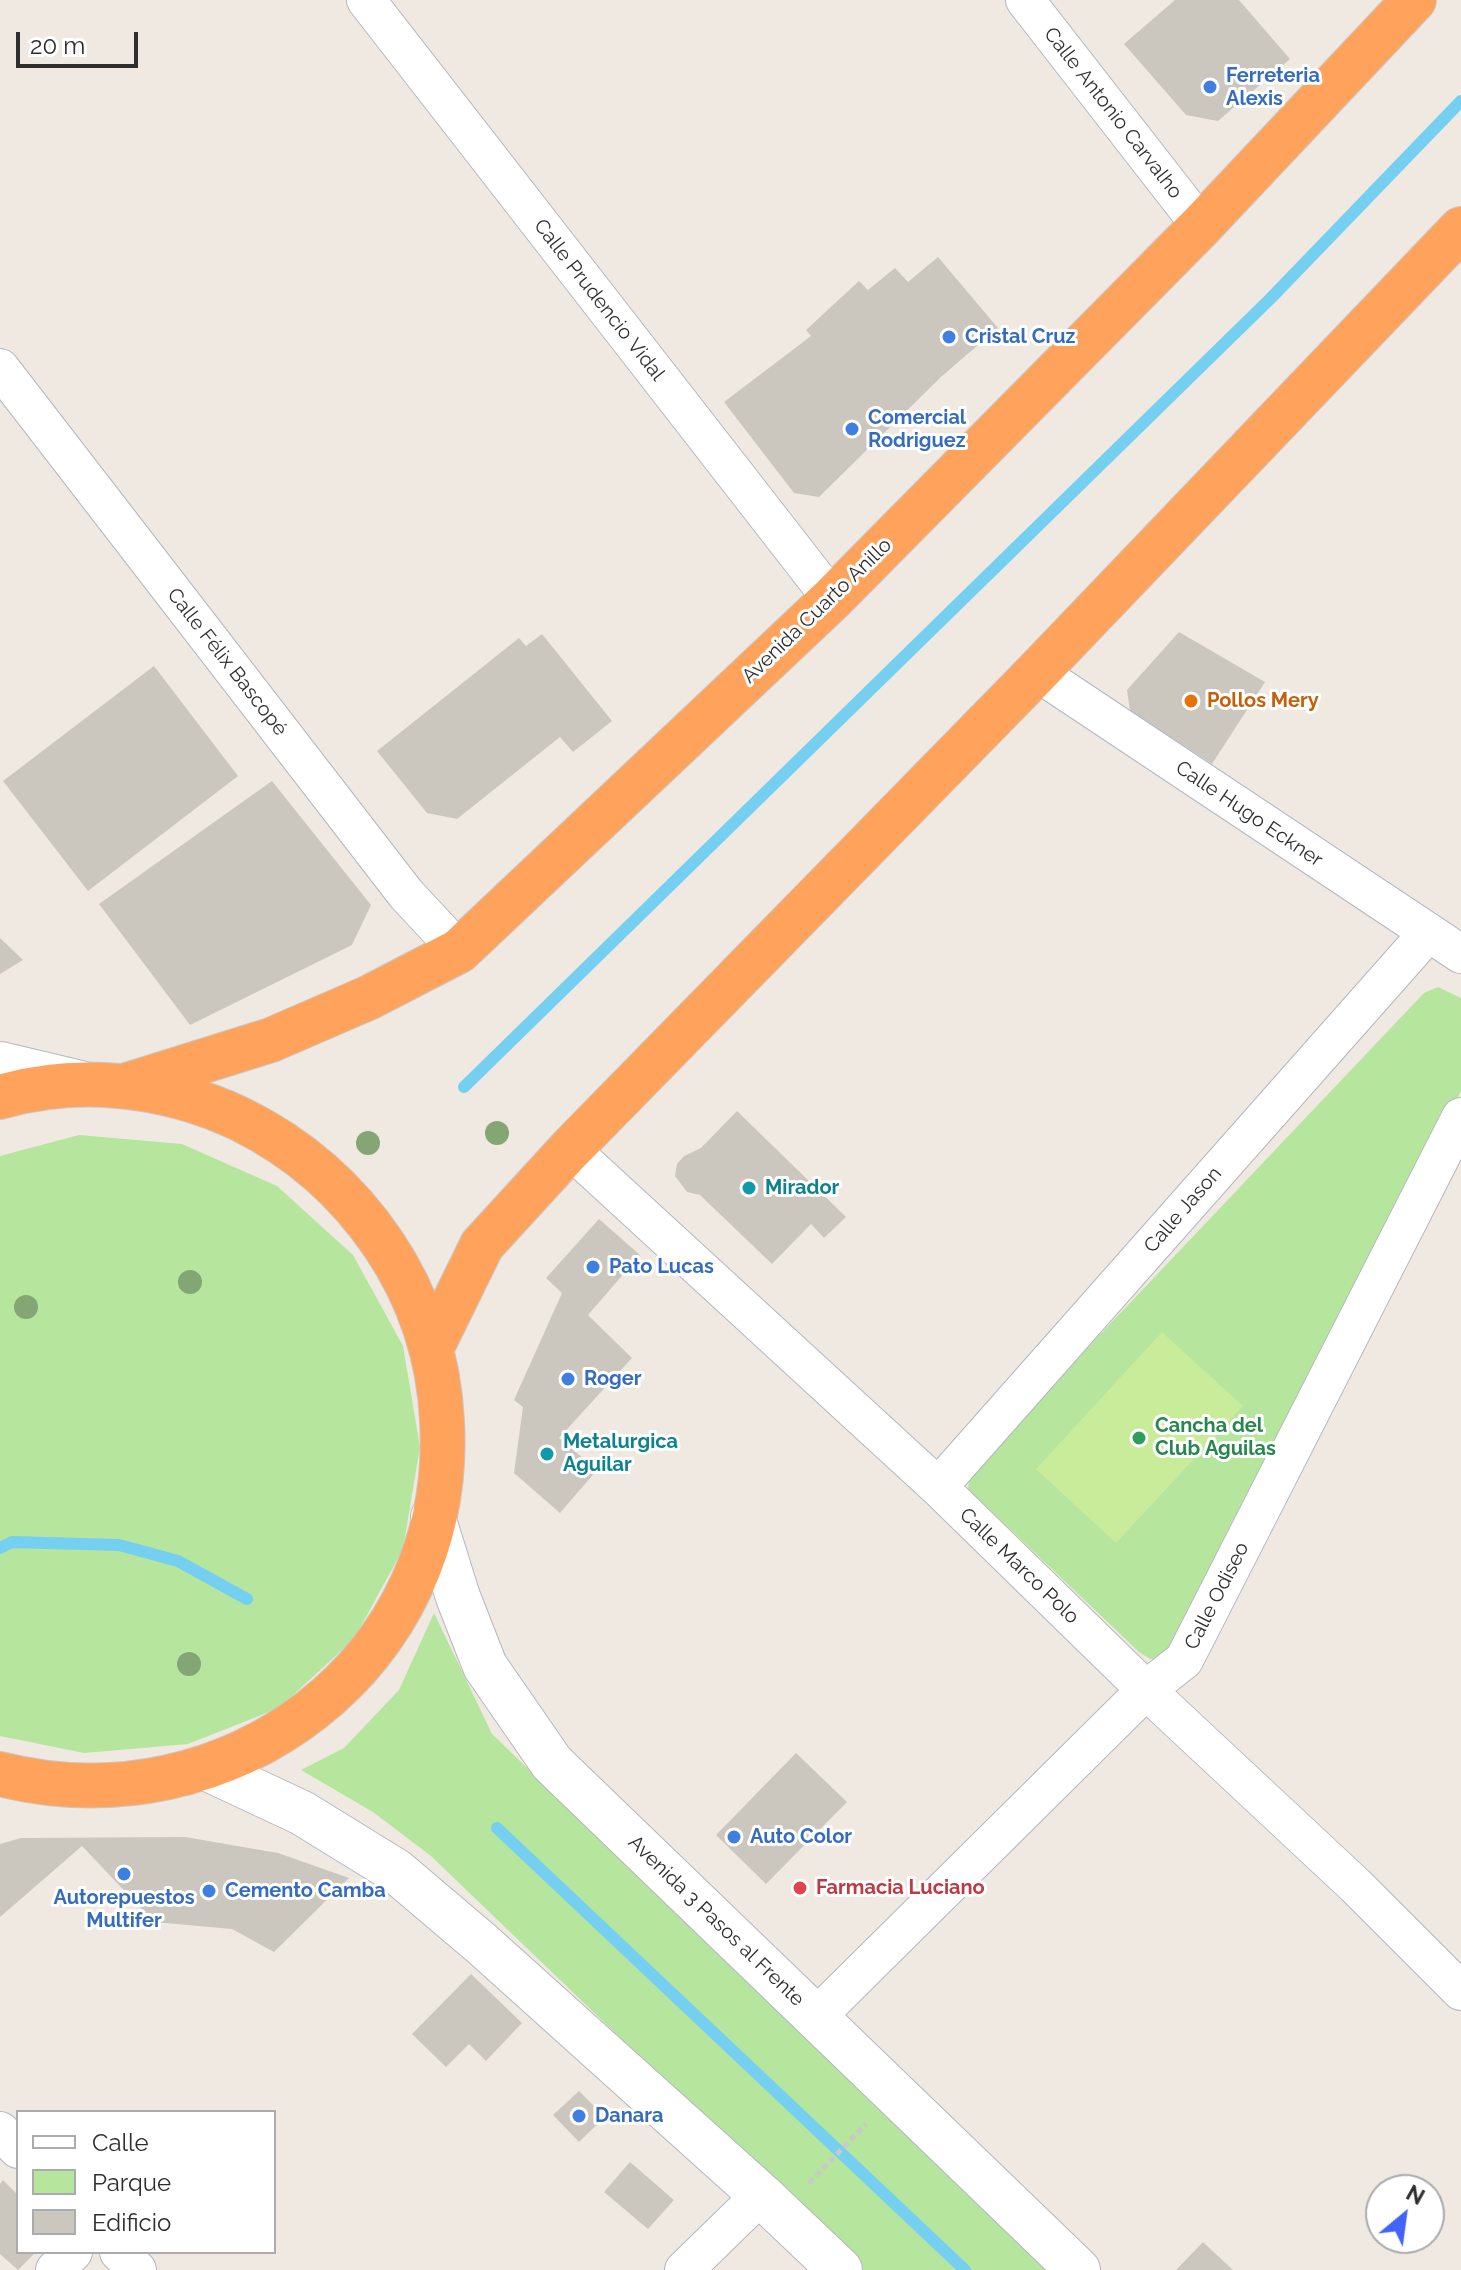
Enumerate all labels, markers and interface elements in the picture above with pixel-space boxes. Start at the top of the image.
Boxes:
scale bar [20,16,142,66]
street label: Calle Antonio Carvalho [1039,23,1187,203]
text: 20 m [30,31,85,60]
place label: Ferreteria Alexis [1226,64,1320,111]
marker: Ferreteria Alexis [1201,78,1219,96]
street label: Calle Prudencio Vidal [528,214,670,386]
place label: Cristal Cruz [965,325,1075,349]
marker: Cristal Cruz [940,328,958,346]
place label: Comercial Rodriguez [868,406,966,453]
marker: Comercial Rodriguez [843,420,861,438]
street label: Avenida Cuarto Anillo [737,533,897,689]
street label: Calle Félix Bascopé [162,583,292,741]
place label: Pollos Mery [1207,689,1319,713]
marker: Pollos Mery [1182,692,1200,710]
street label: Calle Hugo Eckner [1171,756,1327,872]
street label: Calle Jason [1139,1162,1227,1258]
place label: Mirador [765,1176,839,1200]
marker: Mirador [740,1179,758,1197]
place label: Pato Lucas [609,1255,714,1279]
marker: Pato Lucas [584,1258,602,1276]
place label: Roger [584,1367,641,1391]
marker: Roger [559,1370,577,1388]
place label: Cancha del Club Aguilas [1155,1414,1276,1461]
marker: Cancha del Club Aguilas [1130,1429,1148,1447]
place label: Metalurgica Aguilar [563,1430,678,1477]
marker: Metalurgica Aguilar [538,1445,556,1463]
street label: Calle Marco Polo [954,1503,1084,1629]
street label: Calle Odiseo [1180,1538,1254,1654]
place label: Auto Color [750,1825,852,1849]
marker: Auto Color [725,1828,743,1846]
street label: Avenida 3 Pasos al Frente [623,1831,809,2011]
marker: Autorepuestos Multifer [115,1865,133,1883]
place label: Farmacia Luciano [816,1876,985,1900]
place label: Cemento Camba [225,1879,386,1903]
marker: Farmacia Luciano [791,1879,809,1897]
marker: Cemento Camba [200,1882,218,1900]
place label: Autorepuestos Multifer [53,1886,195,1933]
place label: Danara [595,2104,663,2128]
marker: Danara [570,2107,588,2125]
legend [16,2110,276,2254]
text: Calle [92,2128,149,2157]
text: Parque [92,2168,171,2197]
north arrow [1365,2174,1445,2254]
text: N [1402,2179,1429,2210]
text: Edificio [92,2208,171,2237]

